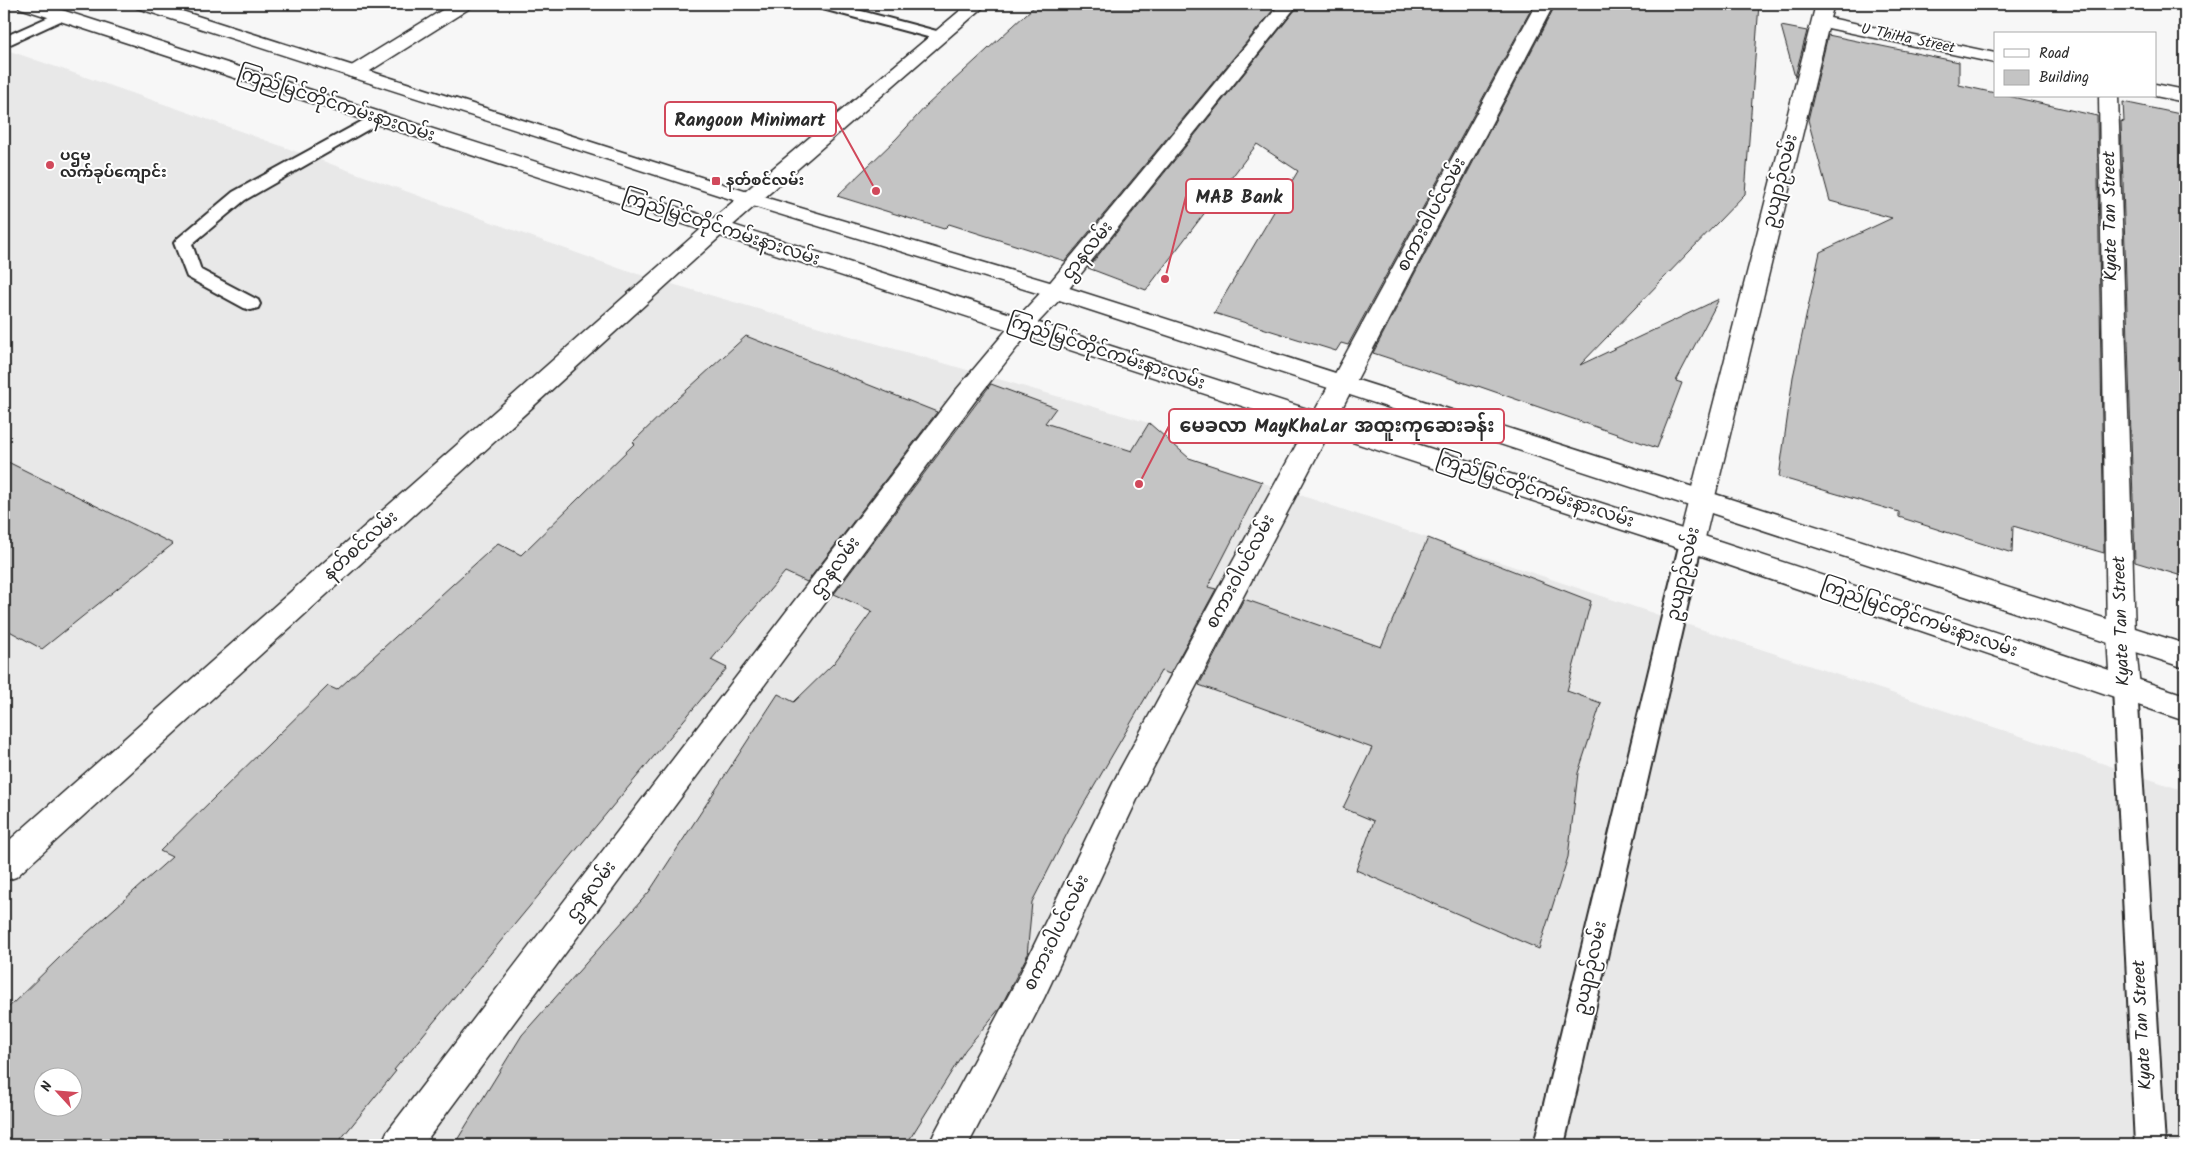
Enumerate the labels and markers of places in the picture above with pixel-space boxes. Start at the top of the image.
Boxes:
callout: Rangoon Minimart [665,102,836,136]
place label: ပဌမ လက်ခုပ်ကျောင်း [60,144,167,185]
marker: ပဌမ လက်ခုပ်ကျောင်း [44,159,56,171]
place label: နတ်စင်လမ်း [726,169,804,193]
marker: နတ်စင်လမ်း [710,175,722,187]
callout: MAB Bank [1186,179,1293,213]
callout: မေခလာ MayKhaLar အထူးကုဆေးခန်း [1169,409,1504,443]

